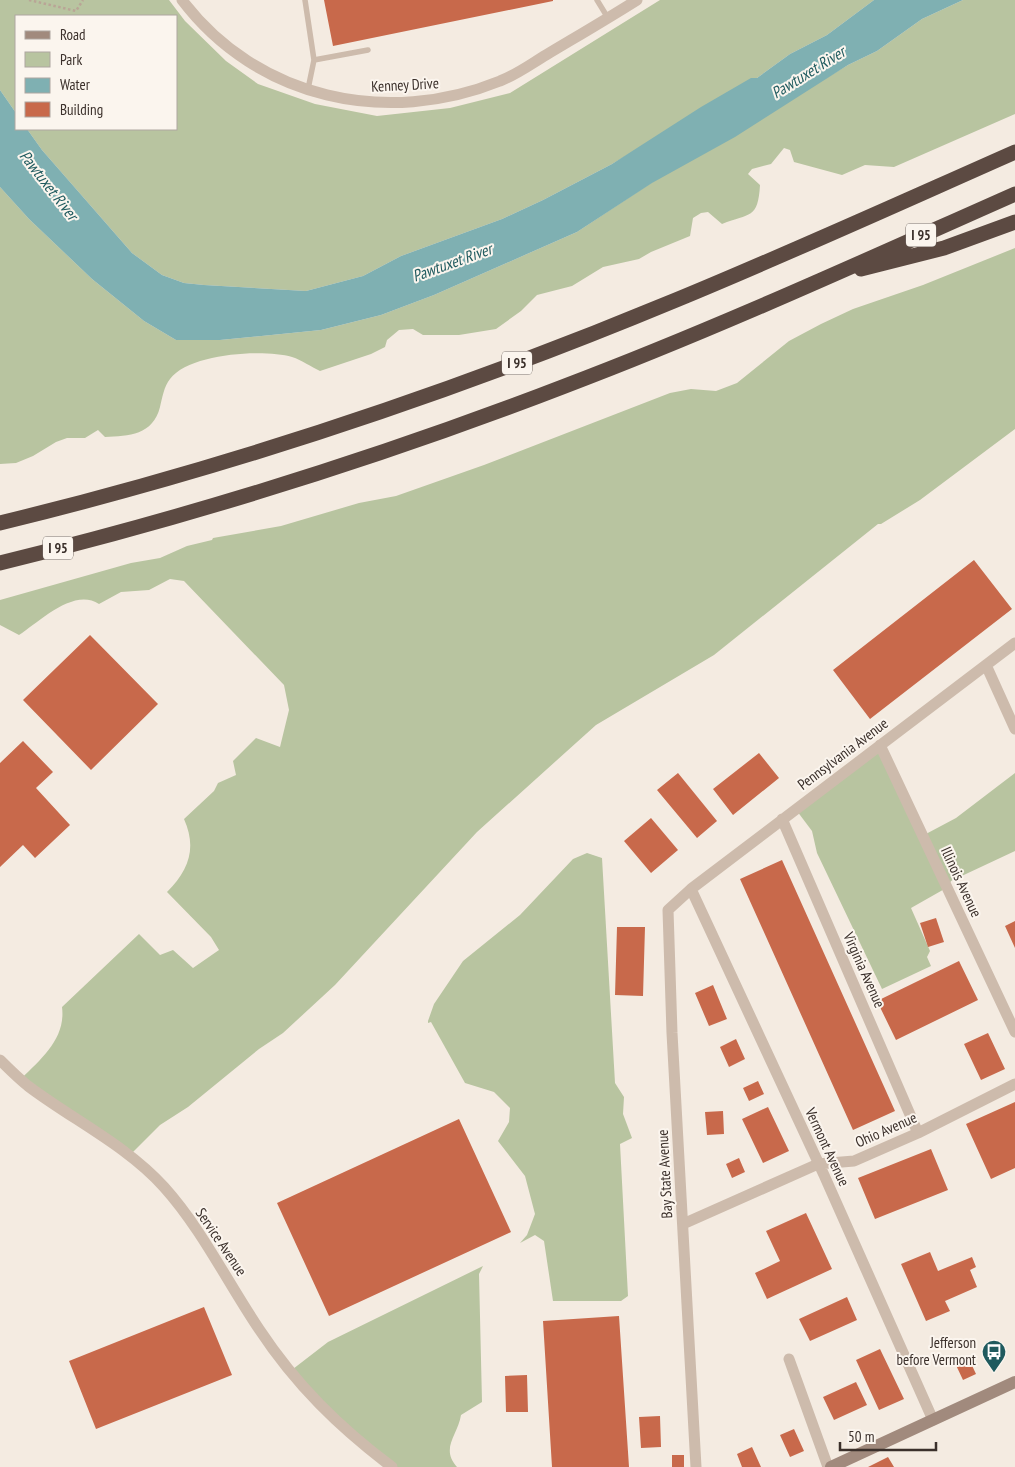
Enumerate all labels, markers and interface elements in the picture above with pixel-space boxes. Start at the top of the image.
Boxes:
legend [15,15,178,130]
text: Road [60,25,86,44]
water label: Pawtuxet River [768,40,851,102]
text: Park [60,50,82,69]
street label: Kenney Drive [371,73,439,96]
text: Water [60,75,91,94]
text: Building [60,100,103,119]
water label: Pawtuxet River [16,146,84,226]
road number: I 95 [906,224,936,246]
water label: Pawtuxet River [410,238,497,286]
road number: I 95 [502,352,532,374]
road number: I 95 [43,536,73,560]
street label: Pennsylvania Avenue [794,713,892,794]
street label: Illinois Avenue [937,843,986,920]
street label: Virginia Avenue [839,928,890,1010]
street label: Vermont Avenue [801,1104,854,1189]
street label: Ohio Avenue [852,1108,919,1151]
street label: Bay State Avenue [653,1129,676,1219]
street label: Service Avenue [192,1204,251,1279]
place label: Jefferson before Vermont [896,1333,976,1369]
bus stop icon: Jefferson before Vermont [981,1339,1007,1373]
scale bar [840,1420,936,1452]
text: 50 m [848,1427,874,1446]

